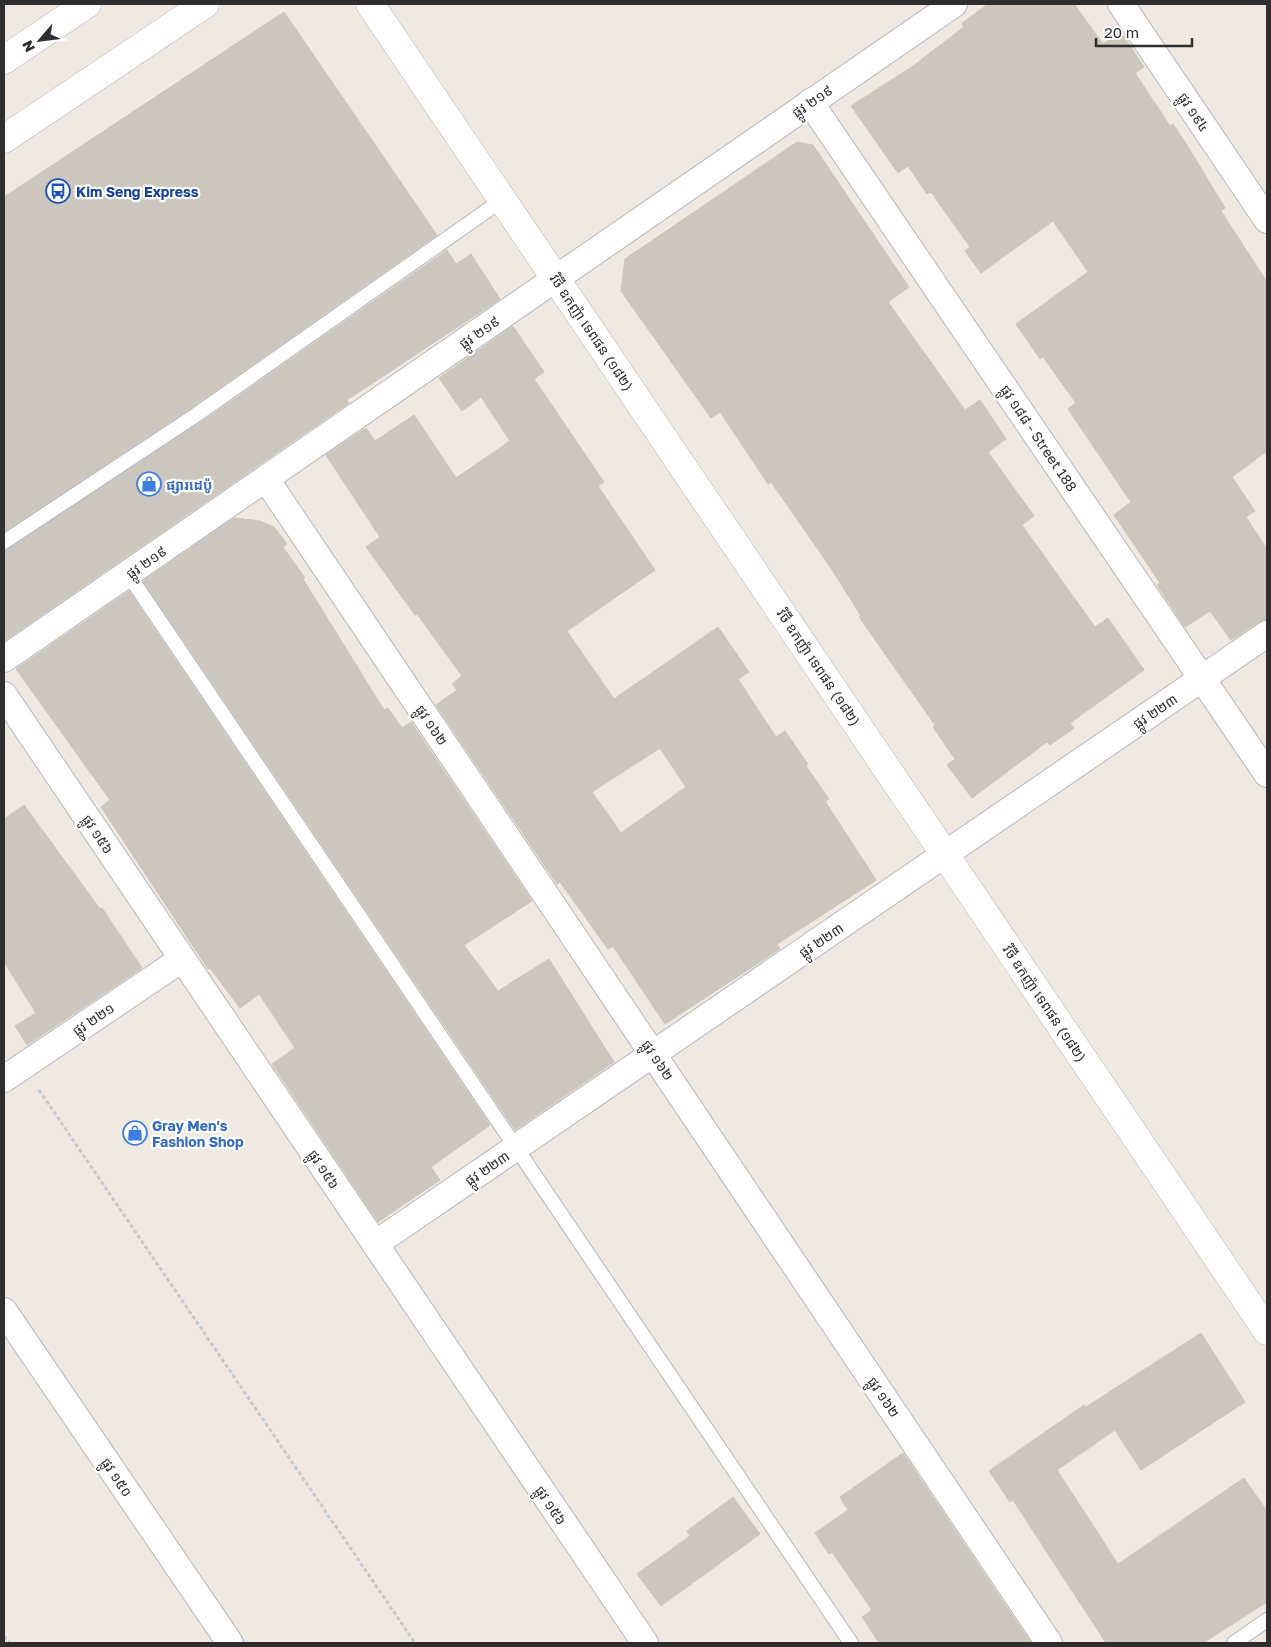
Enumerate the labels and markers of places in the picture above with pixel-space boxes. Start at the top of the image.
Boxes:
bus stop icon: Kim Seng Express [45,178,71,204]
place label: Kim Seng Express [76,183,199,200]
shop icon: ផ្សារដេប៉ូ [136,471,162,497]
place label: ផ្សារដេប៉ូ [166,476,212,494]
place label: Gray Men's Fashion Shop [152,1117,244,1150]
shop icon: Gray Men's Fashion Shop [122,1120,148,1146]

